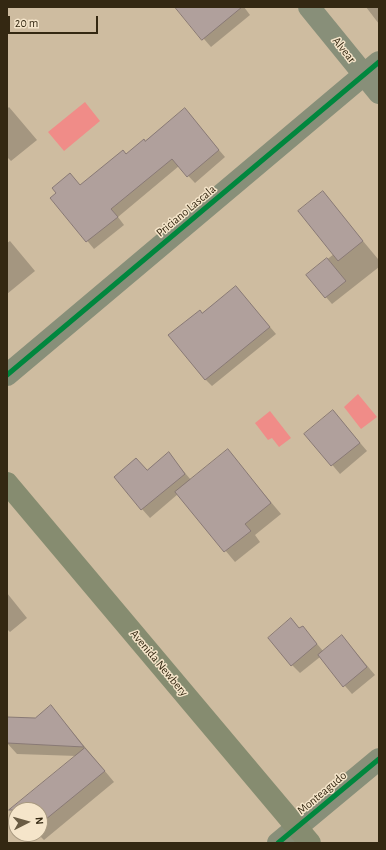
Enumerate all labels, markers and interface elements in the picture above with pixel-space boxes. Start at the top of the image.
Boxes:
scale bar [10,8,100,34]
text: 20 m [15,17,38,29]
street label: Alvear [329,34,359,66]
street label: Priciano Lascala [153,182,219,240]
street label: Avenida Newbery [127,627,191,699]
street label: Monteagudo [294,768,350,818]
north arrow [8,802,48,842]
text: N [34,816,45,825]

